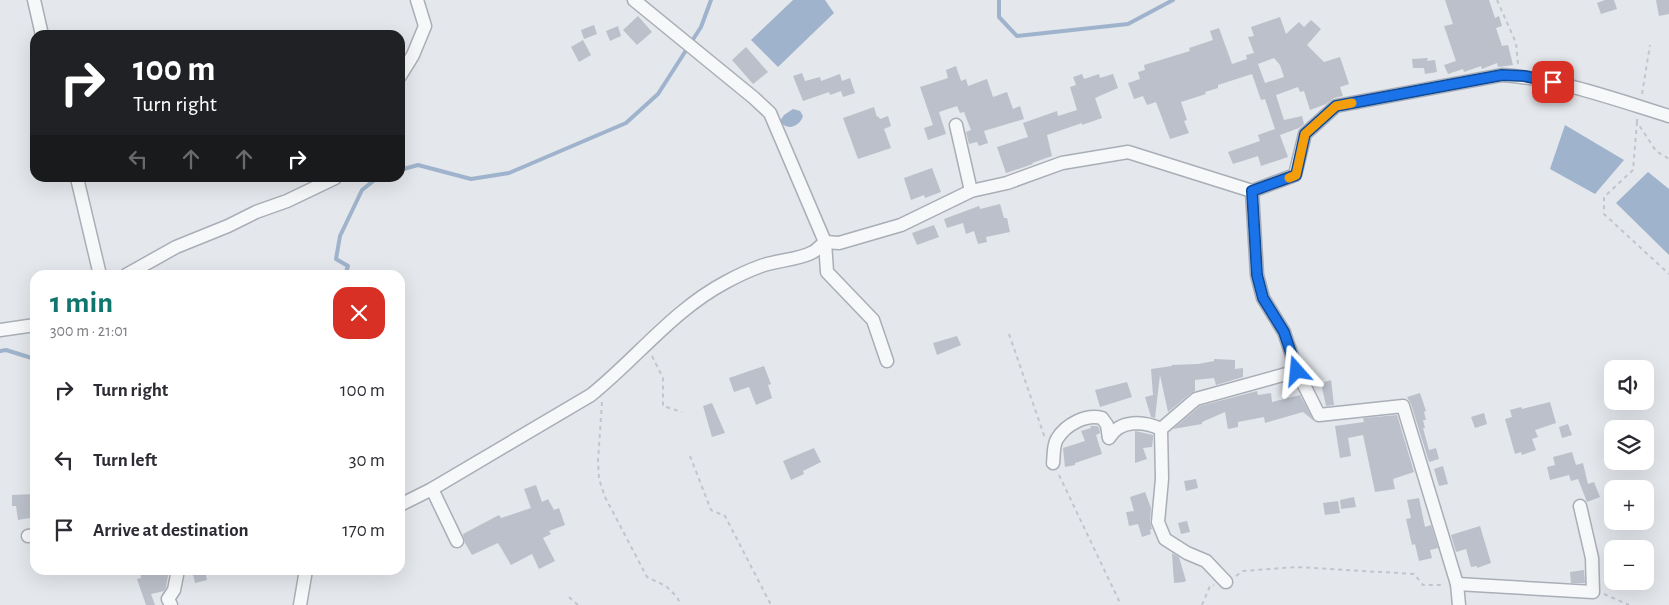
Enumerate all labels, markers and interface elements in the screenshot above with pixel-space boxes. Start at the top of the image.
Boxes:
icon: right [50,50,115,115]
text: 100 m [133,52,216,87]
pin [1532,61,1574,103]
icon: arrive [1539,68,1567,96]
text: Turn right [133,93,217,115]
icon: left [124,145,152,173]
icon: ahead [177,145,205,173]
icon: ahead [230,145,258,173]
icon: right [283,145,311,173]
button: close [333,287,385,339]
text: 1 min [50,288,113,318]
text: 300 m · 21:01 [50,323,128,339]
position arrow [1270,344,1322,396]
map controls [1604,360,1654,590]
button: sound [1604,360,1654,410]
icon: right [50,376,78,404]
text: Turn right [93,381,168,400]
text: 100 m [340,381,385,400]
button: layers [1604,420,1654,470]
icon: left [50,446,78,474]
text: Turn left [93,451,157,470]
text: 30 m [349,451,385,470]
button: + [1604,480,1654,530]
icon: arrive [50,516,78,544]
text: Arrive at destination [93,521,249,540]
text: 170 m [342,521,385,540]
button: − [1604,540,1654,590]

